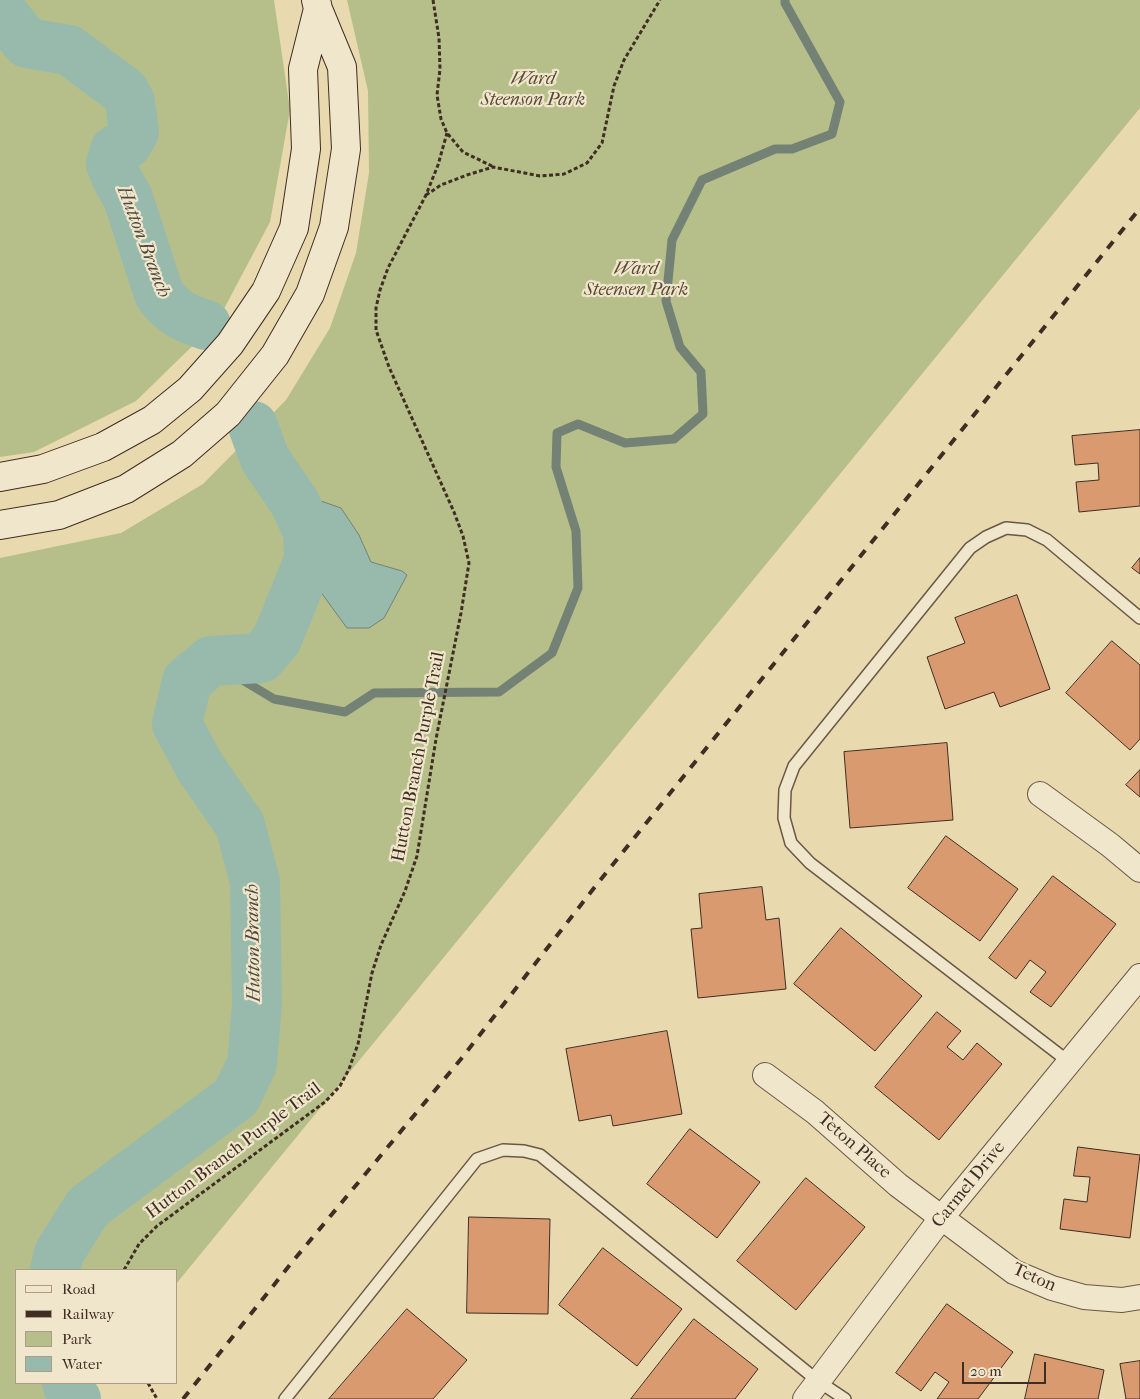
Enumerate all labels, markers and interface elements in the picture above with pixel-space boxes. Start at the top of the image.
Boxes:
park label: Ward Steenson Park [481,69,585,112]
water label: Hutton Branch [111,183,175,301]
park label: Ward Steensen Park [584,259,688,302]
street label: Hutton Branch Purple Trail [388,650,450,864]
water label: Hutton Branch [242,884,266,1002]
street label: Hutton Branch Purple Trail [142,1078,326,1224]
street label: Teton Place [813,1108,895,1184]
street label: Carmel Drive [928,1138,1010,1232]
street label: Teton [1009,1259,1059,1297]
legend [15,1269,178,1384]
text: Road [62,1280,95,1298]
text: Railway [62,1305,114,1323]
text: Park [62,1330,92,1348]
scale bar [965,1352,1049,1384]
text: Water [62,1355,102,1373]
text: 20 m [970,1362,1002,1380]

